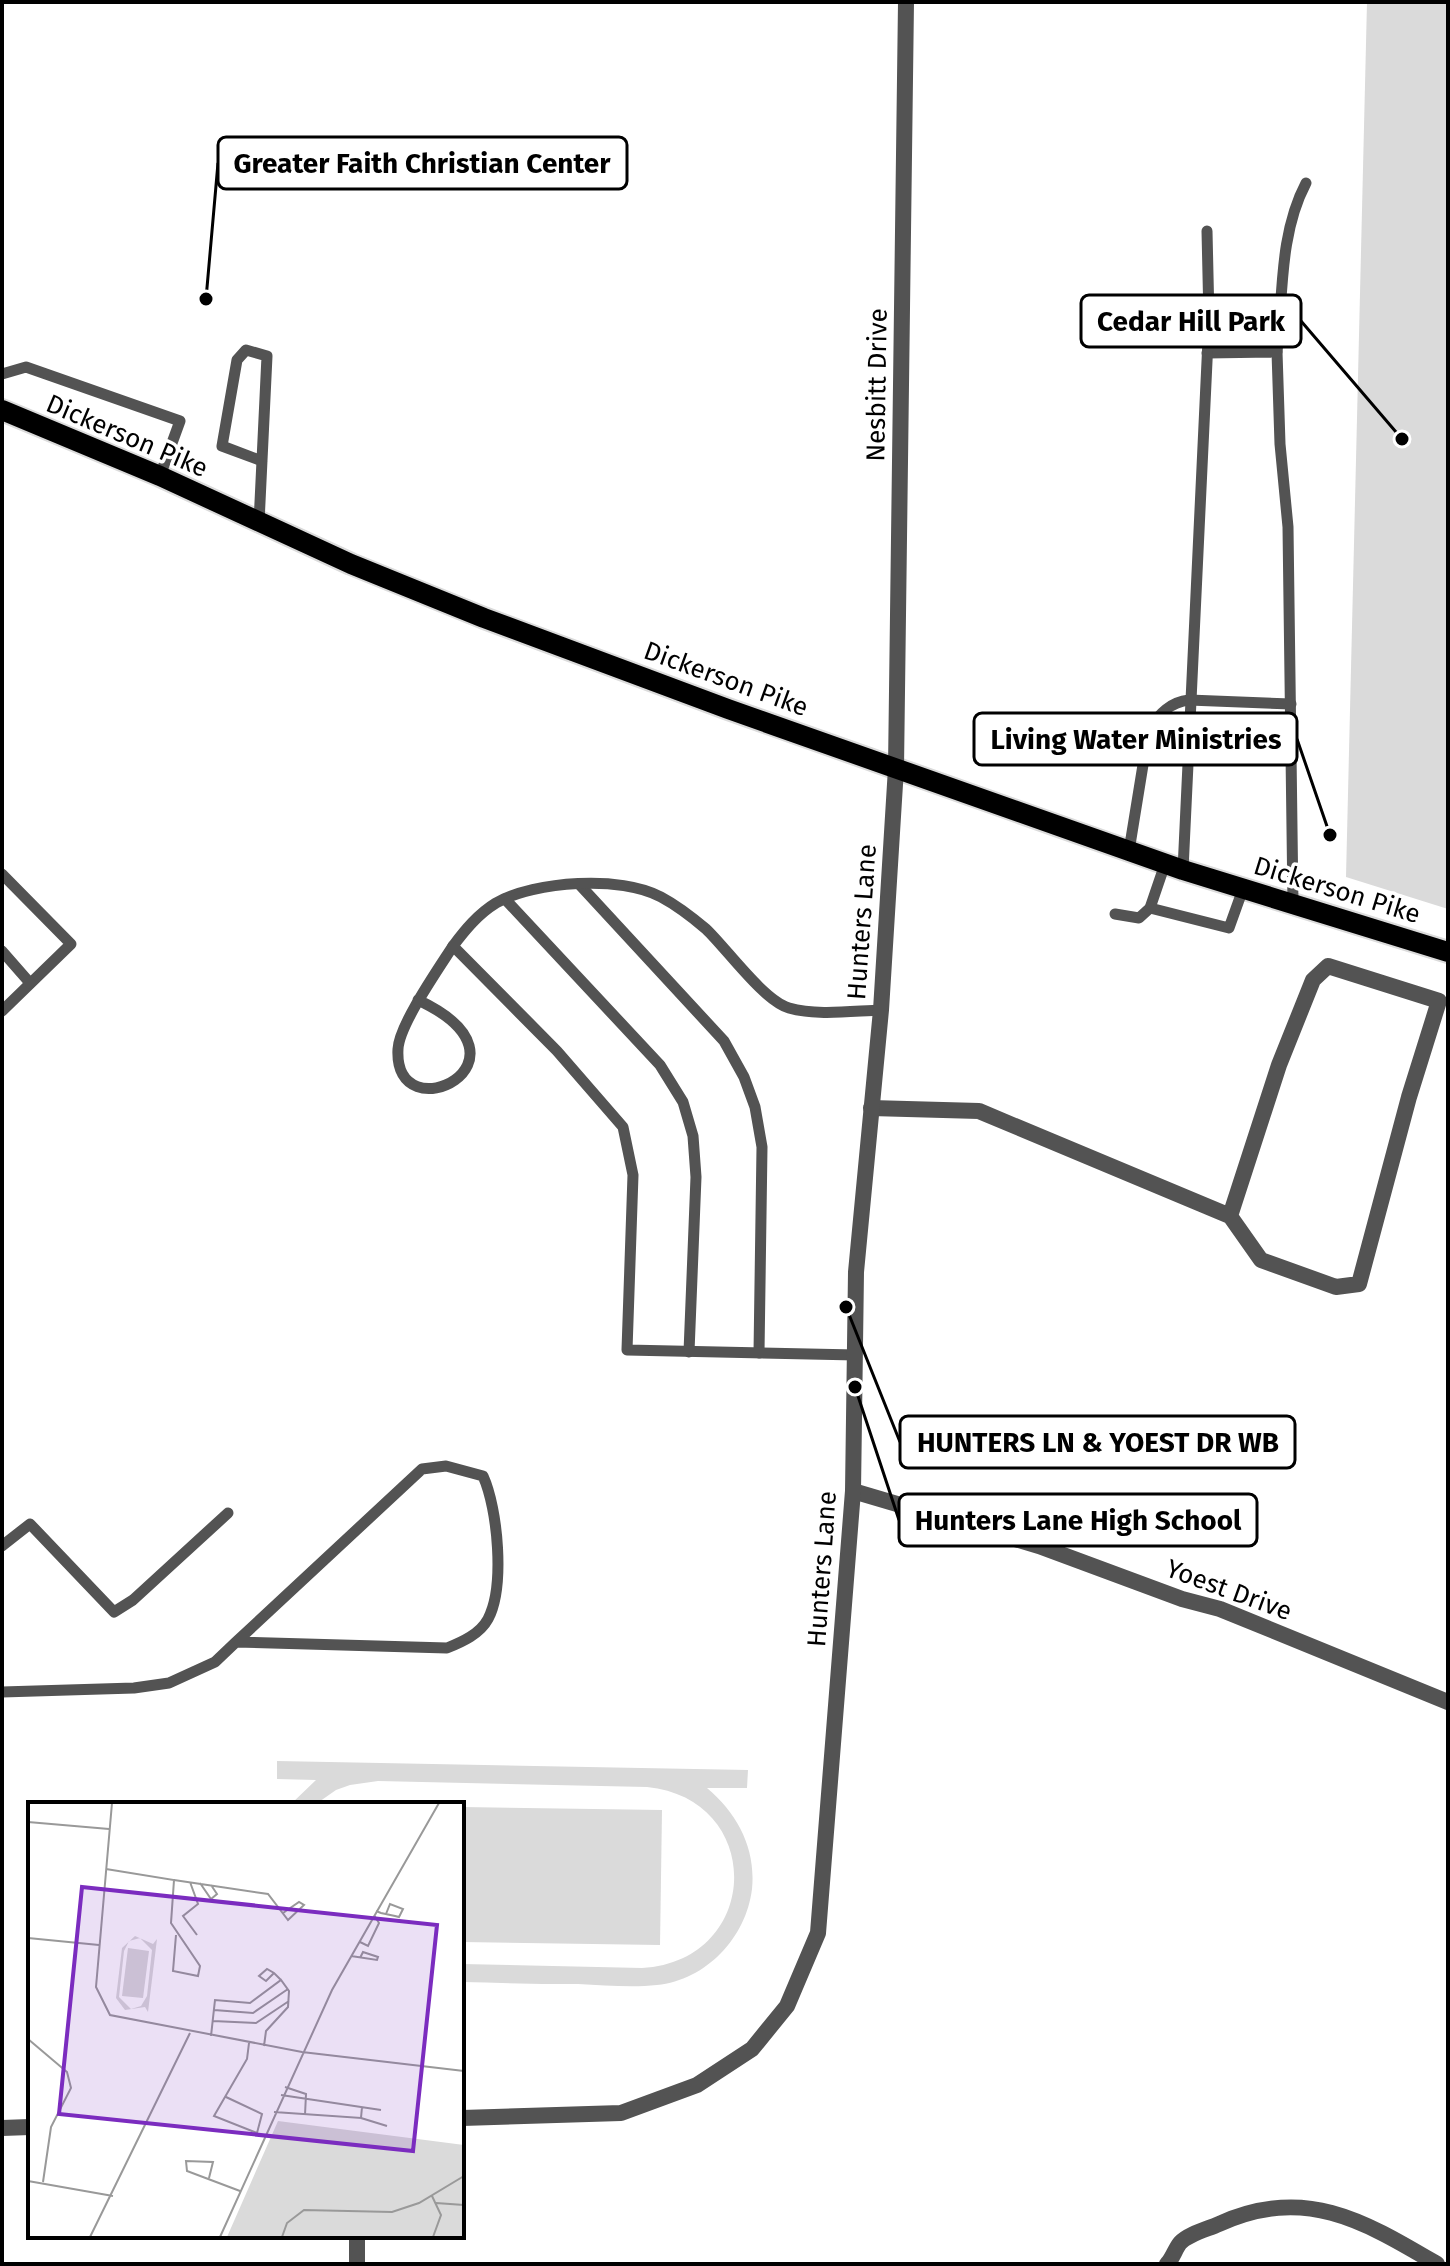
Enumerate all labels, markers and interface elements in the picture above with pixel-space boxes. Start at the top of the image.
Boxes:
callout: Greater Faith Christian Center [218,137,627,189]
text: Greater Faith Christian Center [234,147,611,180]
callout: Cedar Hill Park [1081,295,1301,347]
text: Cedar Hill Park [1097,305,1286,338]
street label: Nesbitt Drive [860,308,894,462]
street label: Dickerson Pike [42,388,212,484]
street label: Dickerson Pike [640,635,812,723]
callout: Living Water Ministries [974,713,1297,765]
text: Living Water Ministries [991,723,1281,756]
street label: Hunters Lane [841,843,883,1001]
street label: Dickerson Pike [1250,850,1424,930]
callout: HUNTERS LN & YOEST DR WB [900,1416,1295,1468]
text: HUNTERS LN & YOEST DR WB [917,1426,1279,1459]
street label: Hunters Lane [801,1490,843,1648]
callout: Hunters Lane High School [899,1494,1257,1546]
text: Hunters Lane High School [915,1504,1242,1537]
street label: Yoest Drive [1162,1553,1296,1627]
inset map [28,1802,464,2238]

